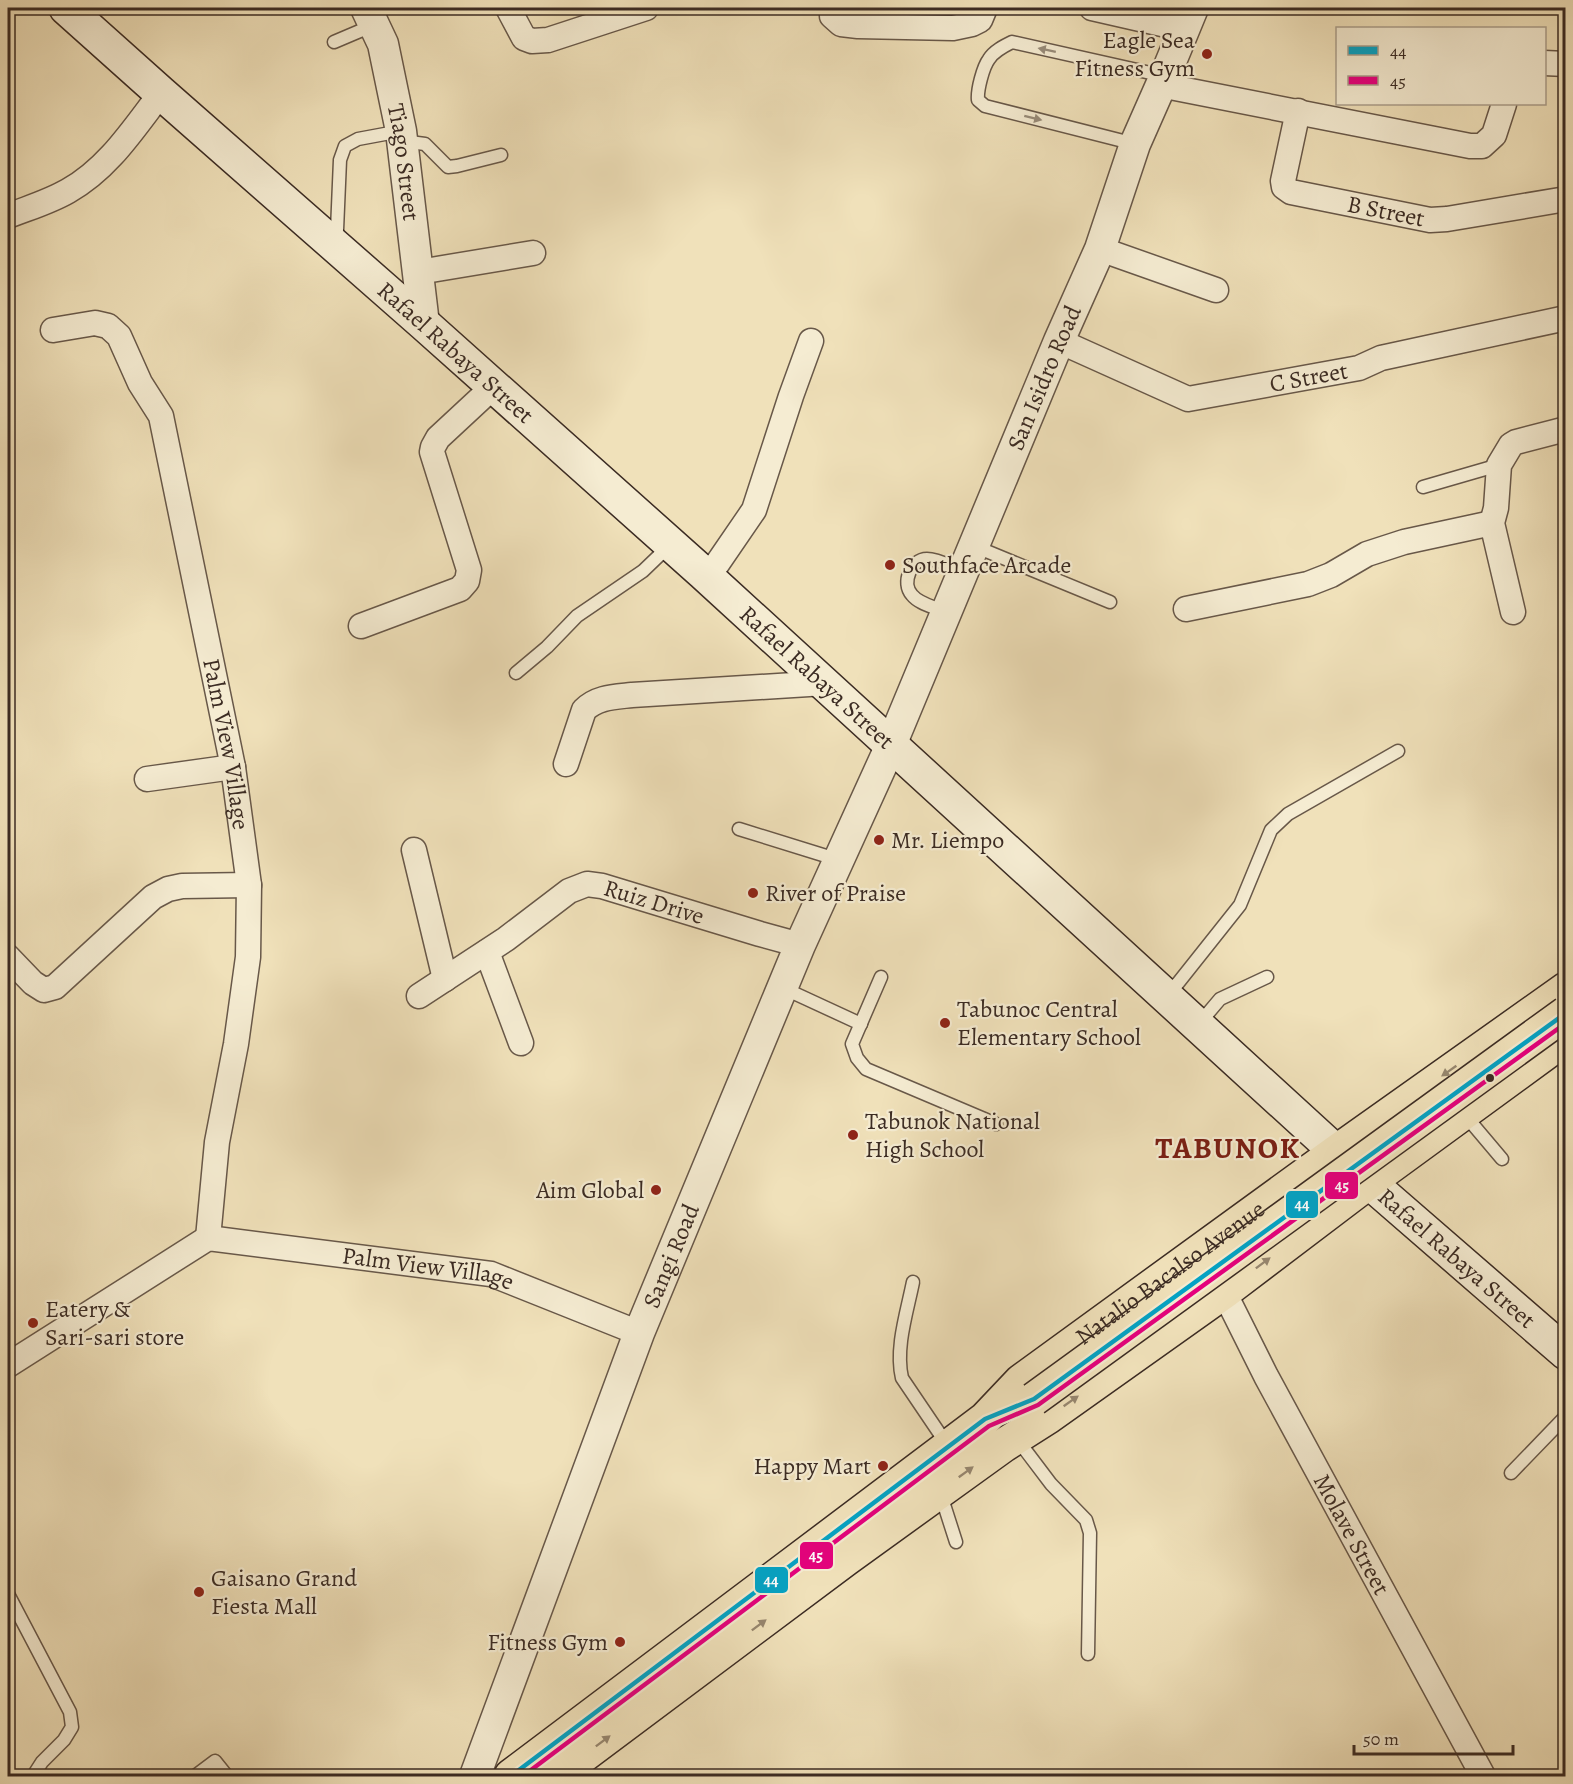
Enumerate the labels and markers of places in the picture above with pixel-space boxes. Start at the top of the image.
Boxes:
place label: Eagle Sea Fitness Gym [1074,24,1196,84]
marker: Eagle Sea Fitness Gym [1200,47,1214,61]
place label: Southface Arcade [902,549,1071,581]
marker: Southface Arcade [883,558,897,572]
place label: Mr. Liempo [891,824,1004,856]
marker: Mr. Liempo [872,833,886,847]
place label: River of Praise [765,877,906,909]
marker: River of Praise [746,886,760,900]
place label: Tabunoc Central Elementary School [957,993,1141,1053]
marker: Tabunoc Central Elementary School [938,1016,952,1030]
unlabelled marker [1484,1072,1496,1084]
place label: Tabunok National High School [865,1105,1040,1165]
marker: Tabunok National High School [846,1128,860,1142]
place label: Aim Global [535,1174,644,1206]
marker: Aim Global [649,1183,663,1197]
place label: Eatery & Sari-sari store [45,1293,184,1353]
marker: Eatery & Sari-sari store [26,1316,40,1330]
place label: Happy Mart [753,1450,871,1482]
marker: Happy Mart [876,1459,890,1473]
place label: Gaisano Grand Fiesta Mall [211,1562,357,1622]
marker: Gaisano Grand Fiesta Mall [192,1585,206,1599]
place label: Fitness Gym [487,1626,608,1658]
marker: Fitness Gym [613,1635,627,1649]

